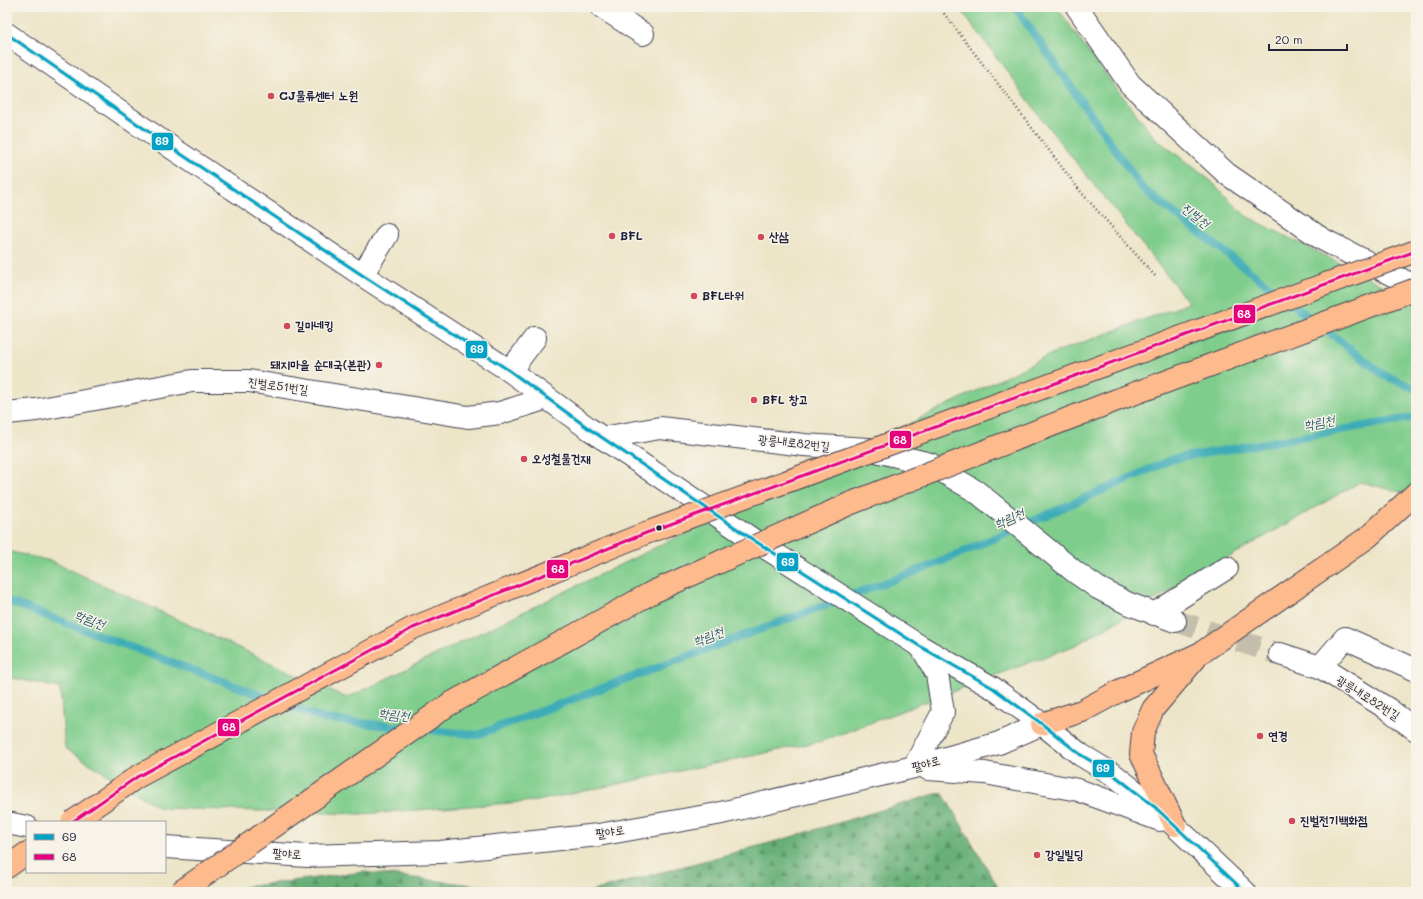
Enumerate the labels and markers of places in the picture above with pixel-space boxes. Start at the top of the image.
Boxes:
place label: CJ물류센터 노원 [279,87,358,103]
marker: CJ물류센터 노원 [266,91,276,101]
place label: BFL [620,227,643,243]
place label: 산삼 [768,228,789,244]
marker: BFL [607,231,617,241]
marker: 산삼 [756,232,766,242]
place label: BFL타워 [702,287,744,303]
marker: BFL타워 [689,291,699,301]
place label: 길마네킹 [295,317,334,333]
marker: 길마네킹 [282,321,292,331]
place label: 돼지마을 순대국(본관) [270,356,371,372]
marker: 돼지마을 순대국(본관) [374,360,384,370]
place label: BFL 창고 [762,391,808,407]
marker: BFL 창고 [749,395,759,405]
place label: 오성철물건재 [532,450,591,466]
marker: 오성철물건재 [519,454,529,464]
unlabelled marker [654,523,664,533]
place label: 연경 [1268,727,1287,743]
marker: 연경 [1255,731,1265,741]
place label: 진벌전기백화점 [1300,812,1368,828]
marker: 진벌전기백화점 [1287,816,1297,826]
place label: 강일빌딩 [1045,846,1084,862]
marker: 강일빌딩 [1032,850,1042,860]

